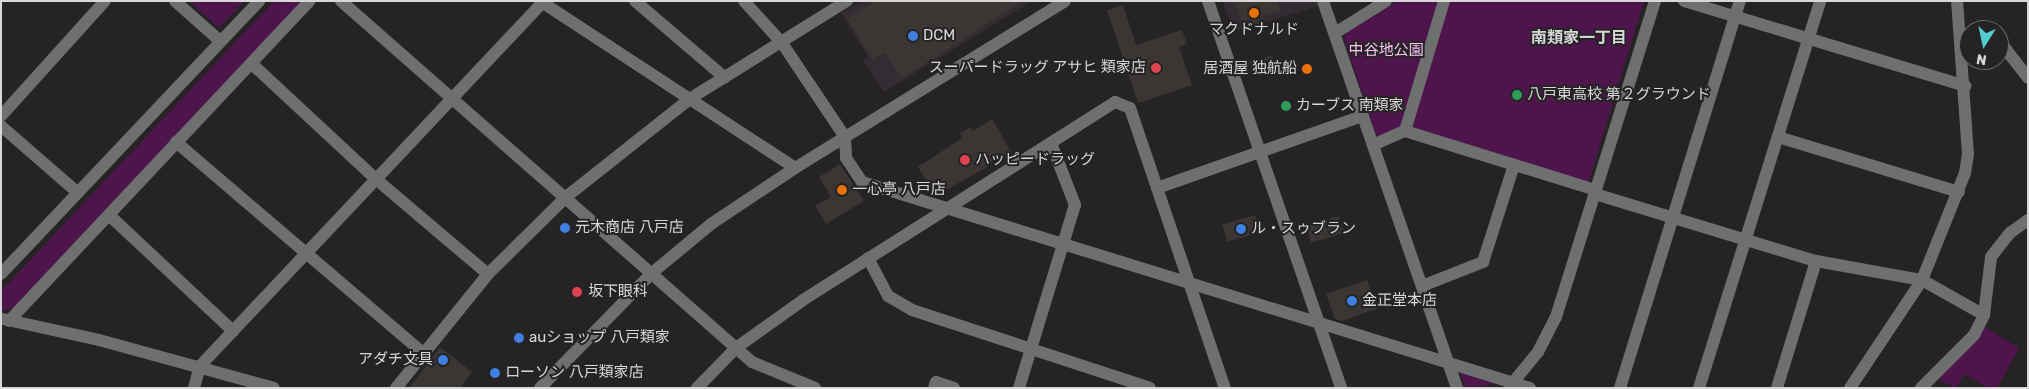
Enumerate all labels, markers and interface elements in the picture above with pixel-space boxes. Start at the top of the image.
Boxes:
marker: マクドナルド [1248,7,1260,19]
north arrow [1959,20,2009,70]
place label: マクドナルド [1209,21,1299,39]
place label: DCM [923,27,955,45]
district label: 南類家一丁目 [1531,28,1627,48]
marker: DCM [907,30,919,42]
park label: 中谷地公園 [1349,42,1423,60]
text: N [1975,50,1988,69]
place label: スーパードラッグ アサヒ 類家店 [929,59,1146,77]
place label: 居酒屋 独航船 [1203,60,1297,78]
marker: スーパードラッグ アサヒ 類家店 [1150,62,1162,74]
marker: 居酒屋 独航船 [1301,63,1313,75]
place label: 八戸東高校 第２グラウンド [1527,86,1711,104]
marker: 八戸東高校 第２グラウンド [1511,89,1523,101]
place label: カーブス 南類家 [1296,97,1405,115]
marker: カーブス 南類家 [1280,100,1292,112]
place label: ハッピードラッグ [975,151,1095,169]
marker: ハッピードラッグ [959,154,971,166]
place label: 一心亭 八戸店 [852,181,946,199]
marker: 一心亭 八戸店 [836,184,848,196]
place label: 元木商店 八戸店 [575,219,684,237]
place label: ル・スゥブラン [1251,220,1356,238]
marker: 元木商店 八戸店 [559,222,571,234]
marker: ル・スゥブラン [1235,223,1247,235]
place label: 坂下眼科 [588,283,648,301]
marker: 坂下眼科 [570,285,584,299]
place label: 金正堂本店 [1362,292,1437,310]
marker: 金正堂本店 [1346,295,1358,307]
place label: auショップ 八戸類家 [529,329,670,347]
marker: auショップ 八戸類家 [513,332,525,344]
place label: アダチ文具 [358,351,433,369]
marker: アダチ文具 [437,354,449,366]
place label: ローソン 八戸類家店 [505,364,644,382]
marker: ローソン 八戸類家店 [489,367,501,379]

